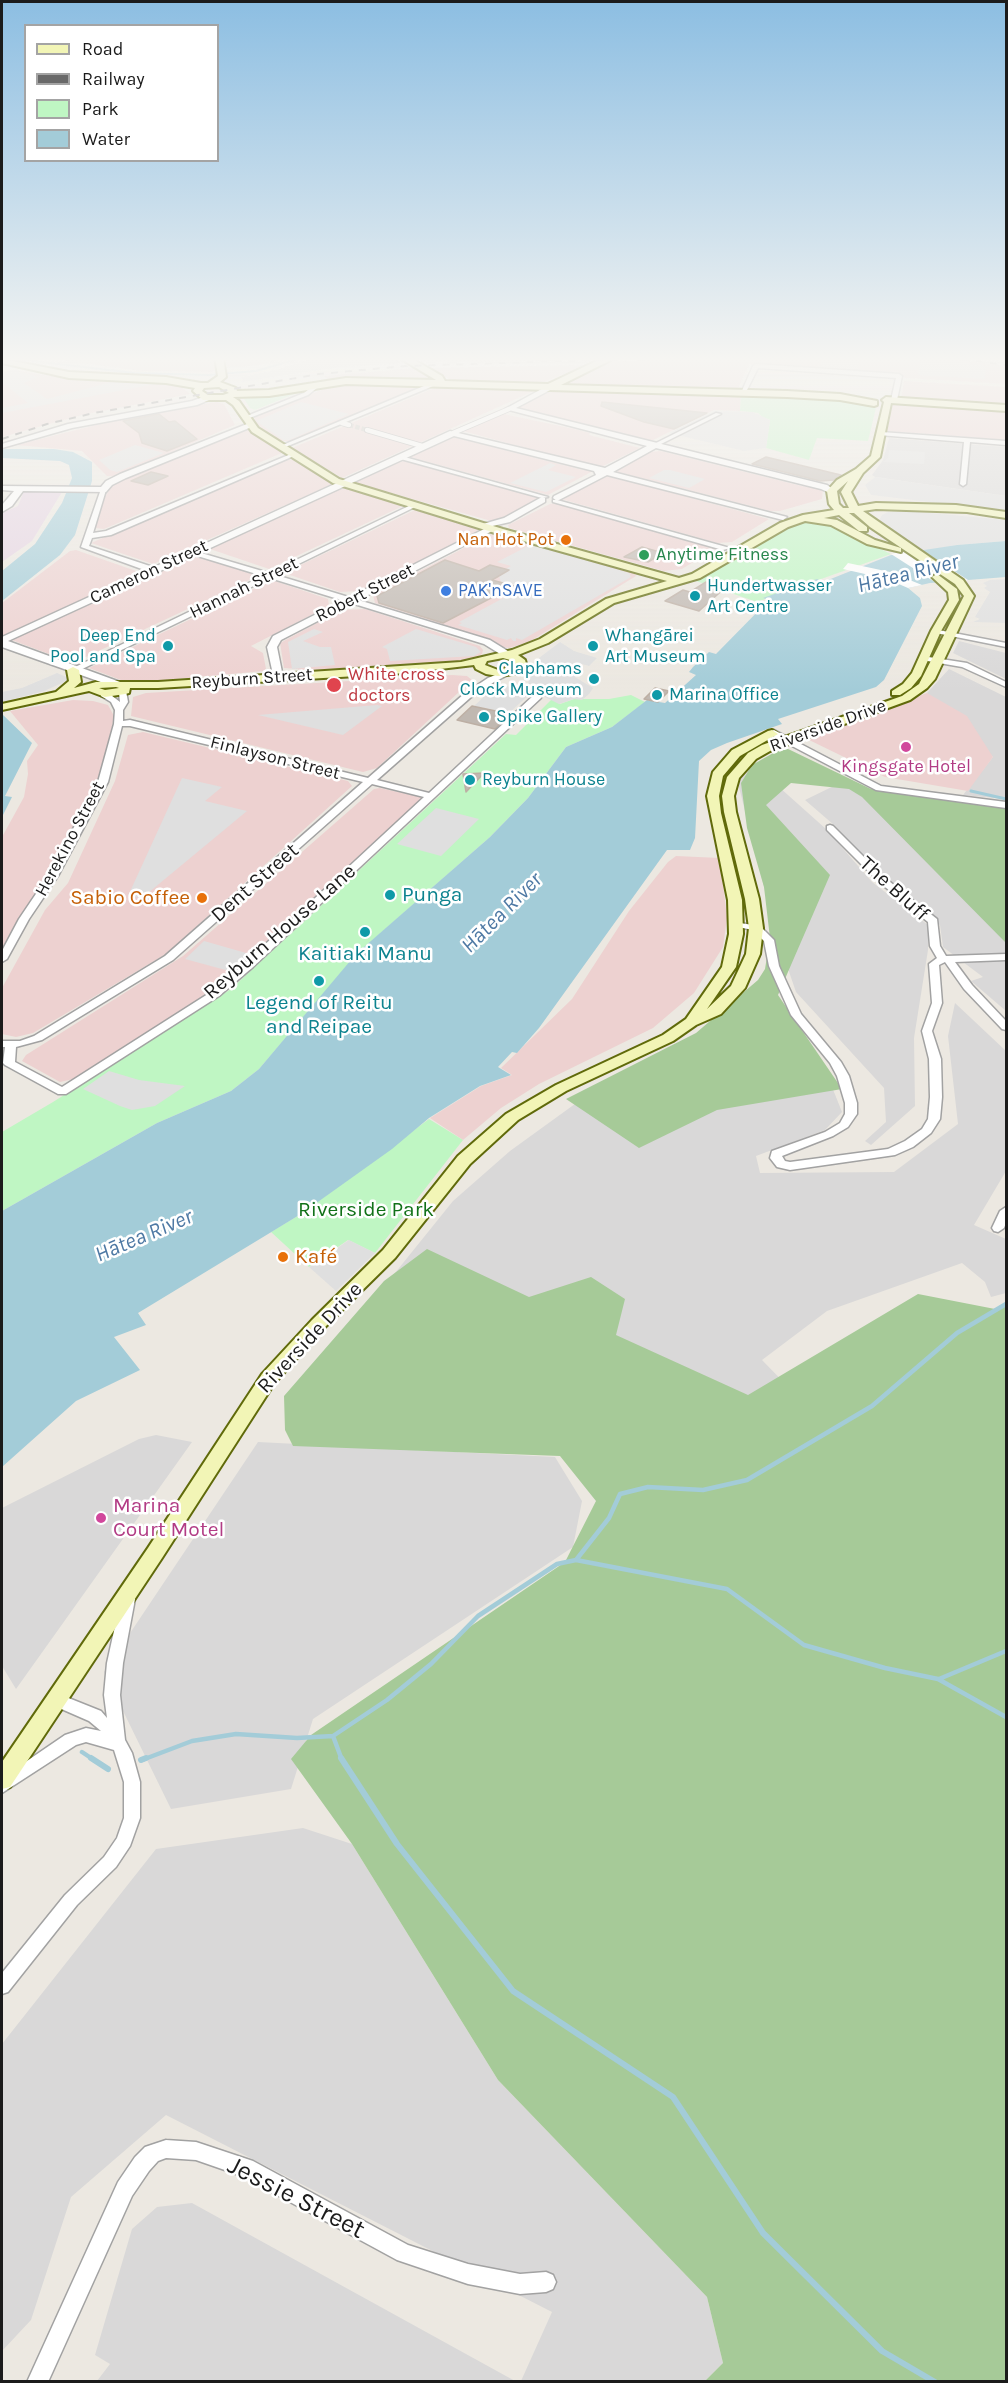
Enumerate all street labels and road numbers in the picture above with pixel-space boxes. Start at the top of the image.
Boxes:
street label: Cameron Street [86,535,212,609]
street label: Hannah Street [186,552,302,624]
street label: Robert Street [312,559,418,627]
street label: Reyburn Street [191,664,313,694]
street label: Riverside Drive [767,695,889,757]
street label: Finlayson Street [208,731,342,785]
street label: Herekino Street [31,778,109,900]
street label: Dent Street [206,838,304,928]
street label: The Bluff [854,851,934,927]
street label: Reyburn House Lane [199,859,361,1005]
street label: Riverside Drive [252,1277,368,1399]
street label: Jessie Street [222,2150,370,2246]

